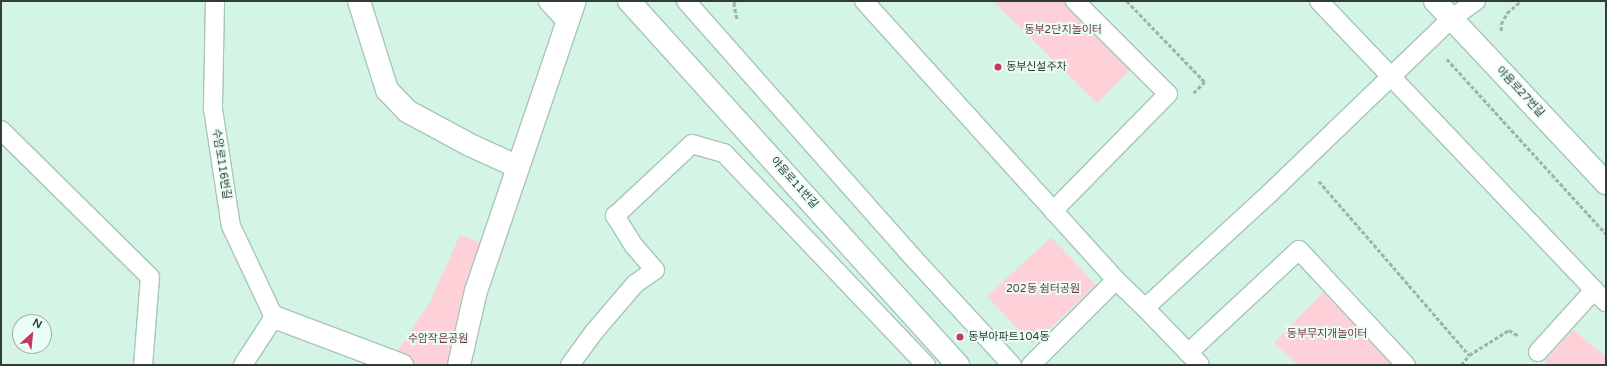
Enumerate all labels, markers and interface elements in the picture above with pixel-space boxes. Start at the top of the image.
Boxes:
park label: 동부2단지놀이터 [1024,23,1102,37]
place label: 동부신설주차 [1006,60,1067,74]
marker: 동부신설주차 [993,62,1003,72]
street label: 야음로27번길 [1493,64,1547,120]
street label: 수암로116번길 [209,128,233,200]
street label: 야음로11번길 [768,155,820,211]
park label: 202동 쉼터공원 [1006,282,1080,296]
north arrow [12,314,52,354]
text: N [30,316,44,332]
park label: 동부무지개놀이터 [1287,327,1367,341]
place label: 동부아파트104동 [968,330,1049,344]
park label: 수암작은공원 [408,332,468,346]
marker: 동부아파트104동 [955,332,965,342]

